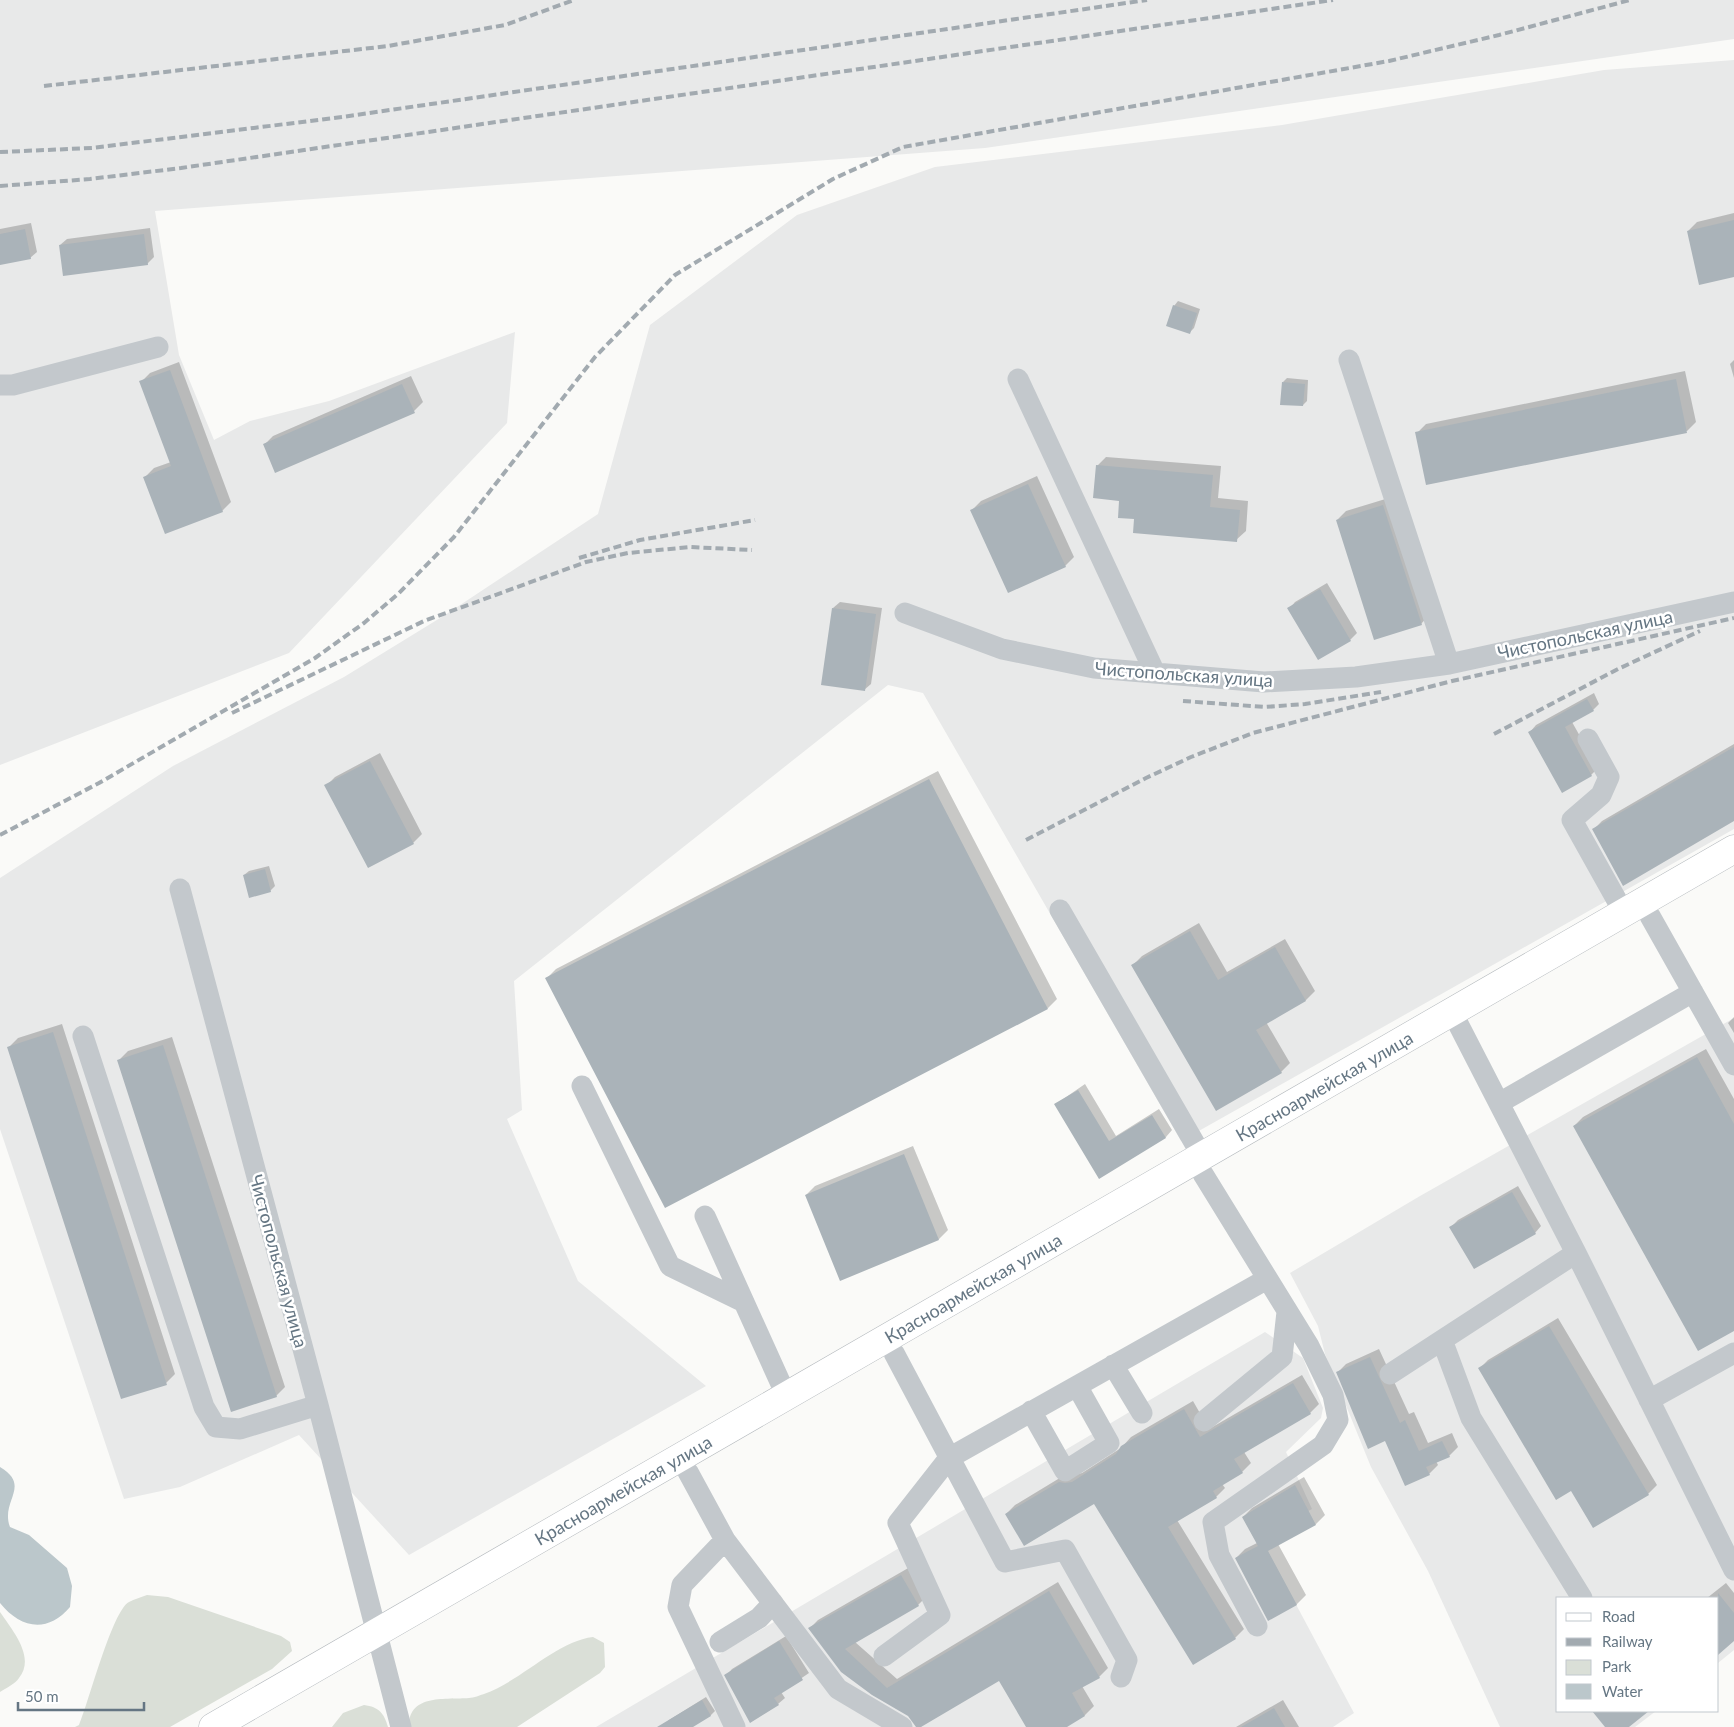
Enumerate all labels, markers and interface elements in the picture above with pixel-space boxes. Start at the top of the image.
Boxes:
street label: Чистопольская улица [1495,605,1675,663]
street label: Чистопольская улица [1094,657,1274,691]
street label: Красноармейская улица [1231,1026,1417,1146]
street label: Чистопольская улица [245,1172,313,1350]
street label: Красноармейская улица [880,1228,1066,1348]
street label: Красноармейская улица [530,1430,716,1550]
legend [1556,1597,1719,1712]
text: Road [1602,1607,1635,1625]
text: Railway [1602,1632,1653,1650]
text: Park [1602,1657,1632,1675]
scale bar [18,1680,144,1712]
text: Water [1602,1682,1643,1700]
text: 50 m [25,1687,59,1705]

